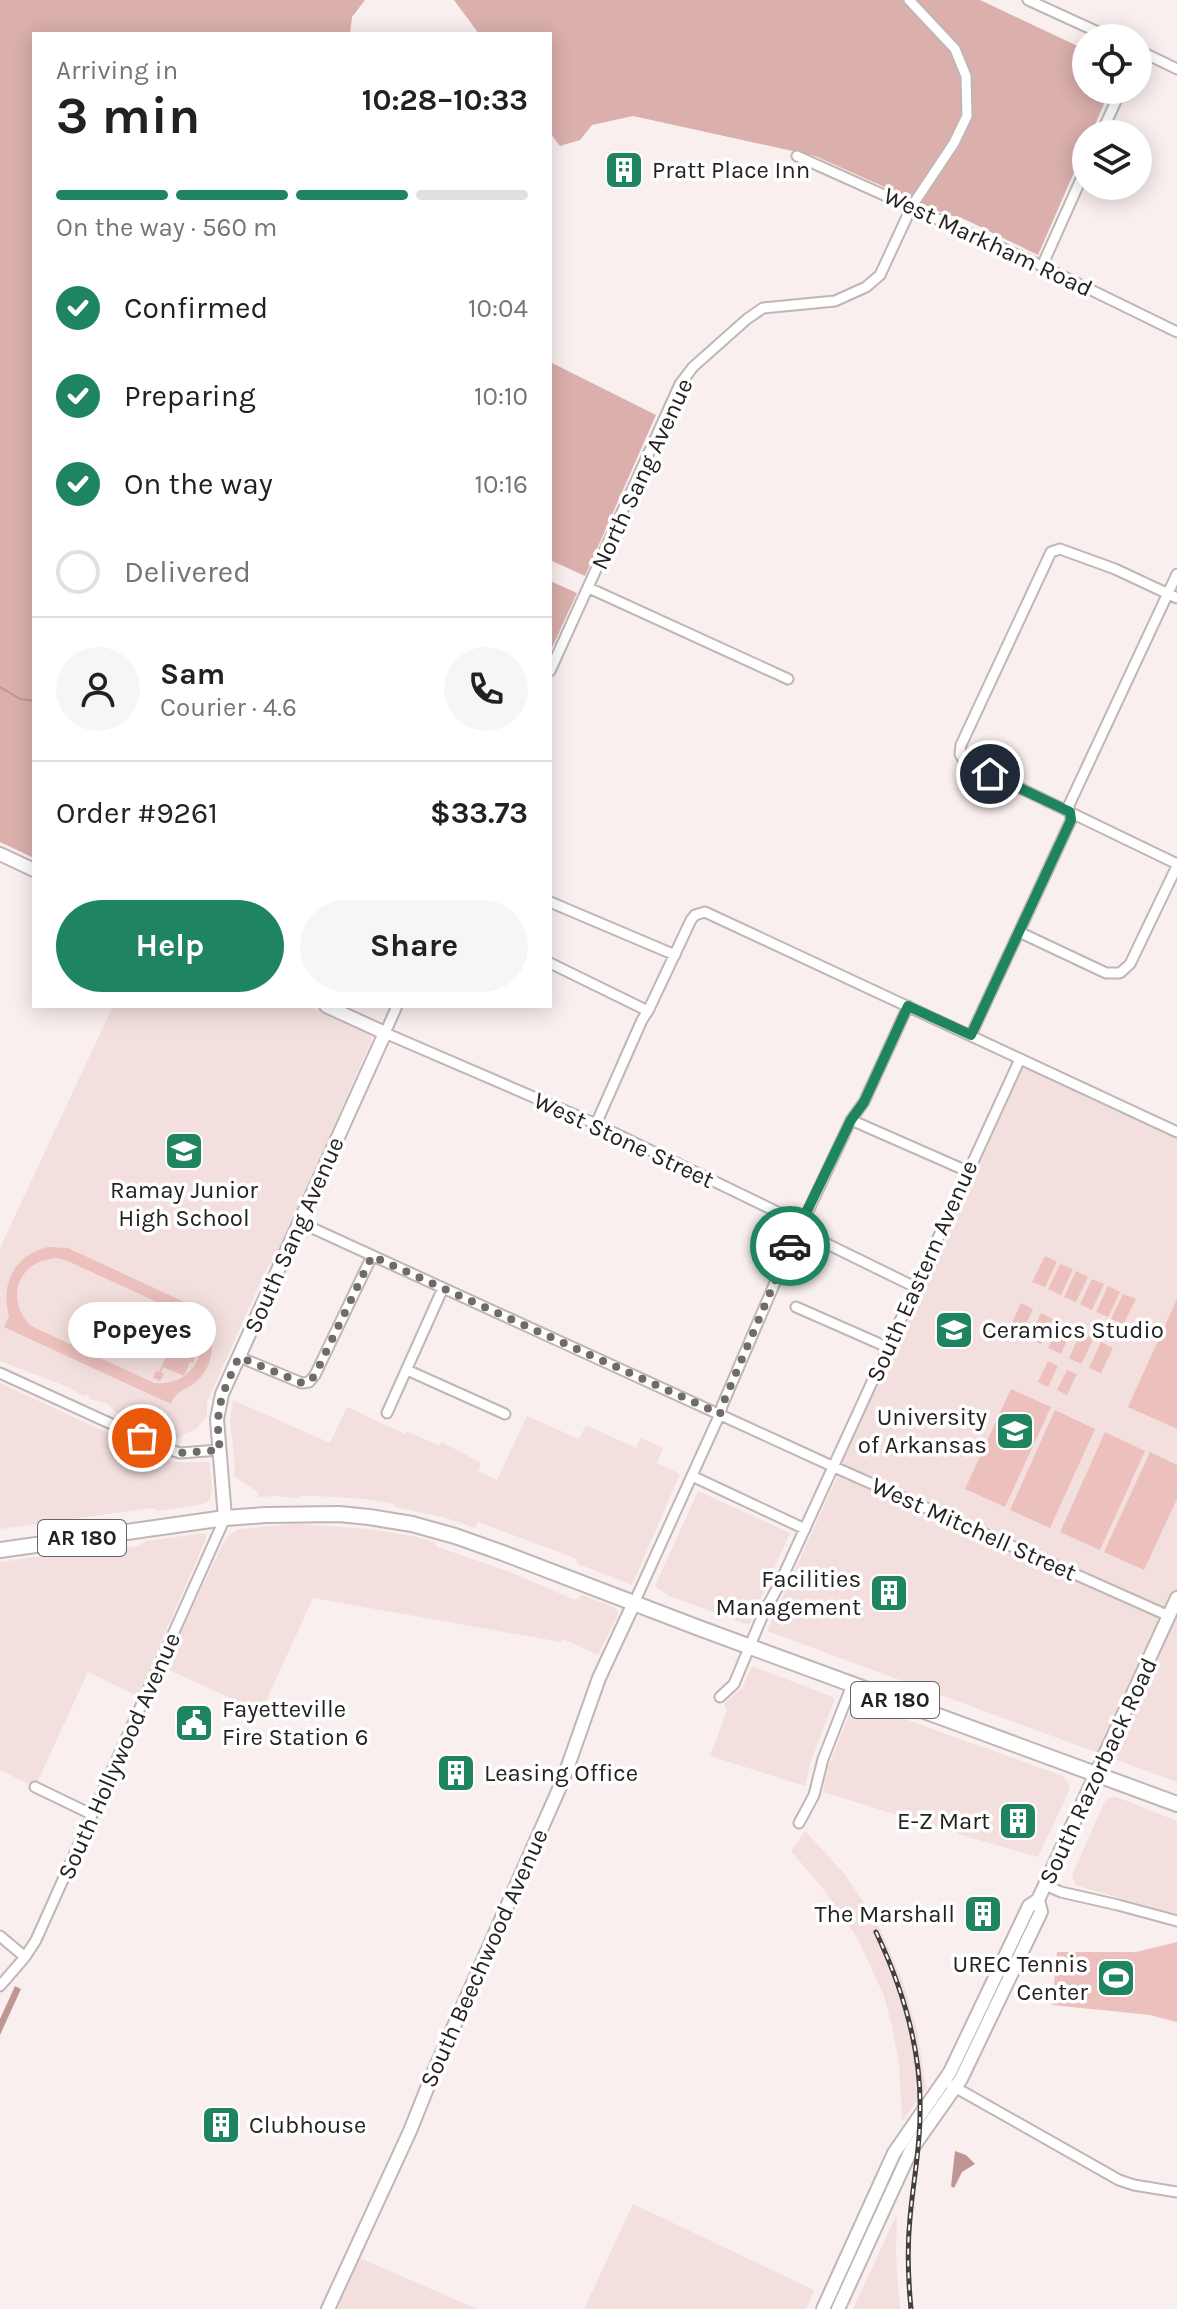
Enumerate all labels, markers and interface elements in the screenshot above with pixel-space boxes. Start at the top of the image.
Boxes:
map controls [1072,24,1152,200]
button: locate [1072,24,1152,104]
text: Arriving in [56,55,178,86]
text: 10:28–10:33 [362,82,528,118]
text: 3 min [56,85,200,146]
button: layers [1072,120,1152,200]
building icon: Pratt Place Inn [603,149,645,191]
place label: Pratt Place Inn [652,156,810,184]
street label: West Markham Road [879,181,1097,303]
text: On the way · 560 m [56,212,277,243]
icon: check [56,286,100,330]
text: Confirmed [124,290,268,326]
text: 10:04 [468,293,528,324]
icon: check [56,374,100,418]
street label: North Sang Avenue [585,374,699,574]
text: Preparing [124,378,256,414]
text: 10:10 [474,381,528,412]
icon: check [56,462,100,506]
text: On the way [124,466,273,502]
text: 10:16 [475,469,528,500]
text: Delivered [124,554,251,590]
button: person [56,647,140,731]
button: phone [444,647,528,731]
text: Sam [160,656,225,692]
text: Courier · 4.6 [160,692,297,723]
pin [956,740,1024,808]
icon: home [968,752,1012,796]
text: Order #9261 [56,795,218,831]
text: $33.73 [430,795,528,831]
button: Help [56,900,284,992]
button: Share [300,900,528,992]
street label: West Stone Street [530,1086,718,1194]
school or university icon: Ramay Junior High School [163,1130,205,1172]
street label: South Sang Avenue [238,1133,350,1337]
street label: South Eastern Avenue [860,1156,984,1386]
place label: Ramay Junior High School [110,1176,258,1232]
courier [750,1206,830,1286]
icon: car [768,1224,812,1268]
callout: Popeyes [68,1302,216,1358]
school or university icon: Ceramics Studio [933,1309,975,1351]
text: Popeyes [92,1314,192,1345]
place label: Ceramics Studio [982,1316,1164,1344]
place label: University of Arkansas [858,1403,987,1459]
pin [108,1404,176,1472]
school or university icon: University of Arkansas [994,1410,1036,1452]
icon: bag [120,1416,164,1460]
street label: West Mitchell Street [867,1471,1081,1587]
road number: AR 180 [38,1520,126,1556]
place label: Facilities Management [716,1565,861,1621]
building icon: Facilities Management [868,1572,910,1614]
street label: South Hollywood Avenue [52,1628,186,1884]
street label: South Razorback Road [1033,1653,1163,1889]
road number: AR 180 [851,1682,939,1718]
place label: Fayetteville Fire Station 6 [222,1695,368,1751]
public building icon: Fayetteville Fire Station 6 [173,1702,215,1744]
building icon: Leasing Office [435,1752,477,1794]
place label: Leasing Office [484,1759,638,1787]
building icon: E-Z Mart [997,1800,1039,1842]
place label: E-Z Mart [897,1807,990,1835]
street label: South Beechwood Avenue [414,1824,554,2092]
building icon: The Marshall [962,1893,1004,1935]
place label: The Marshall [815,1900,955,1928]
place label: UREC Tennis Center [952,1950,1088,2006]
sports icon: UREC Tennis Center [1095,1957,1137,1999]
building icon: Clubhouse [200,2104,242,2146]
place label: Clubhouse [249,2111,366,2139]

